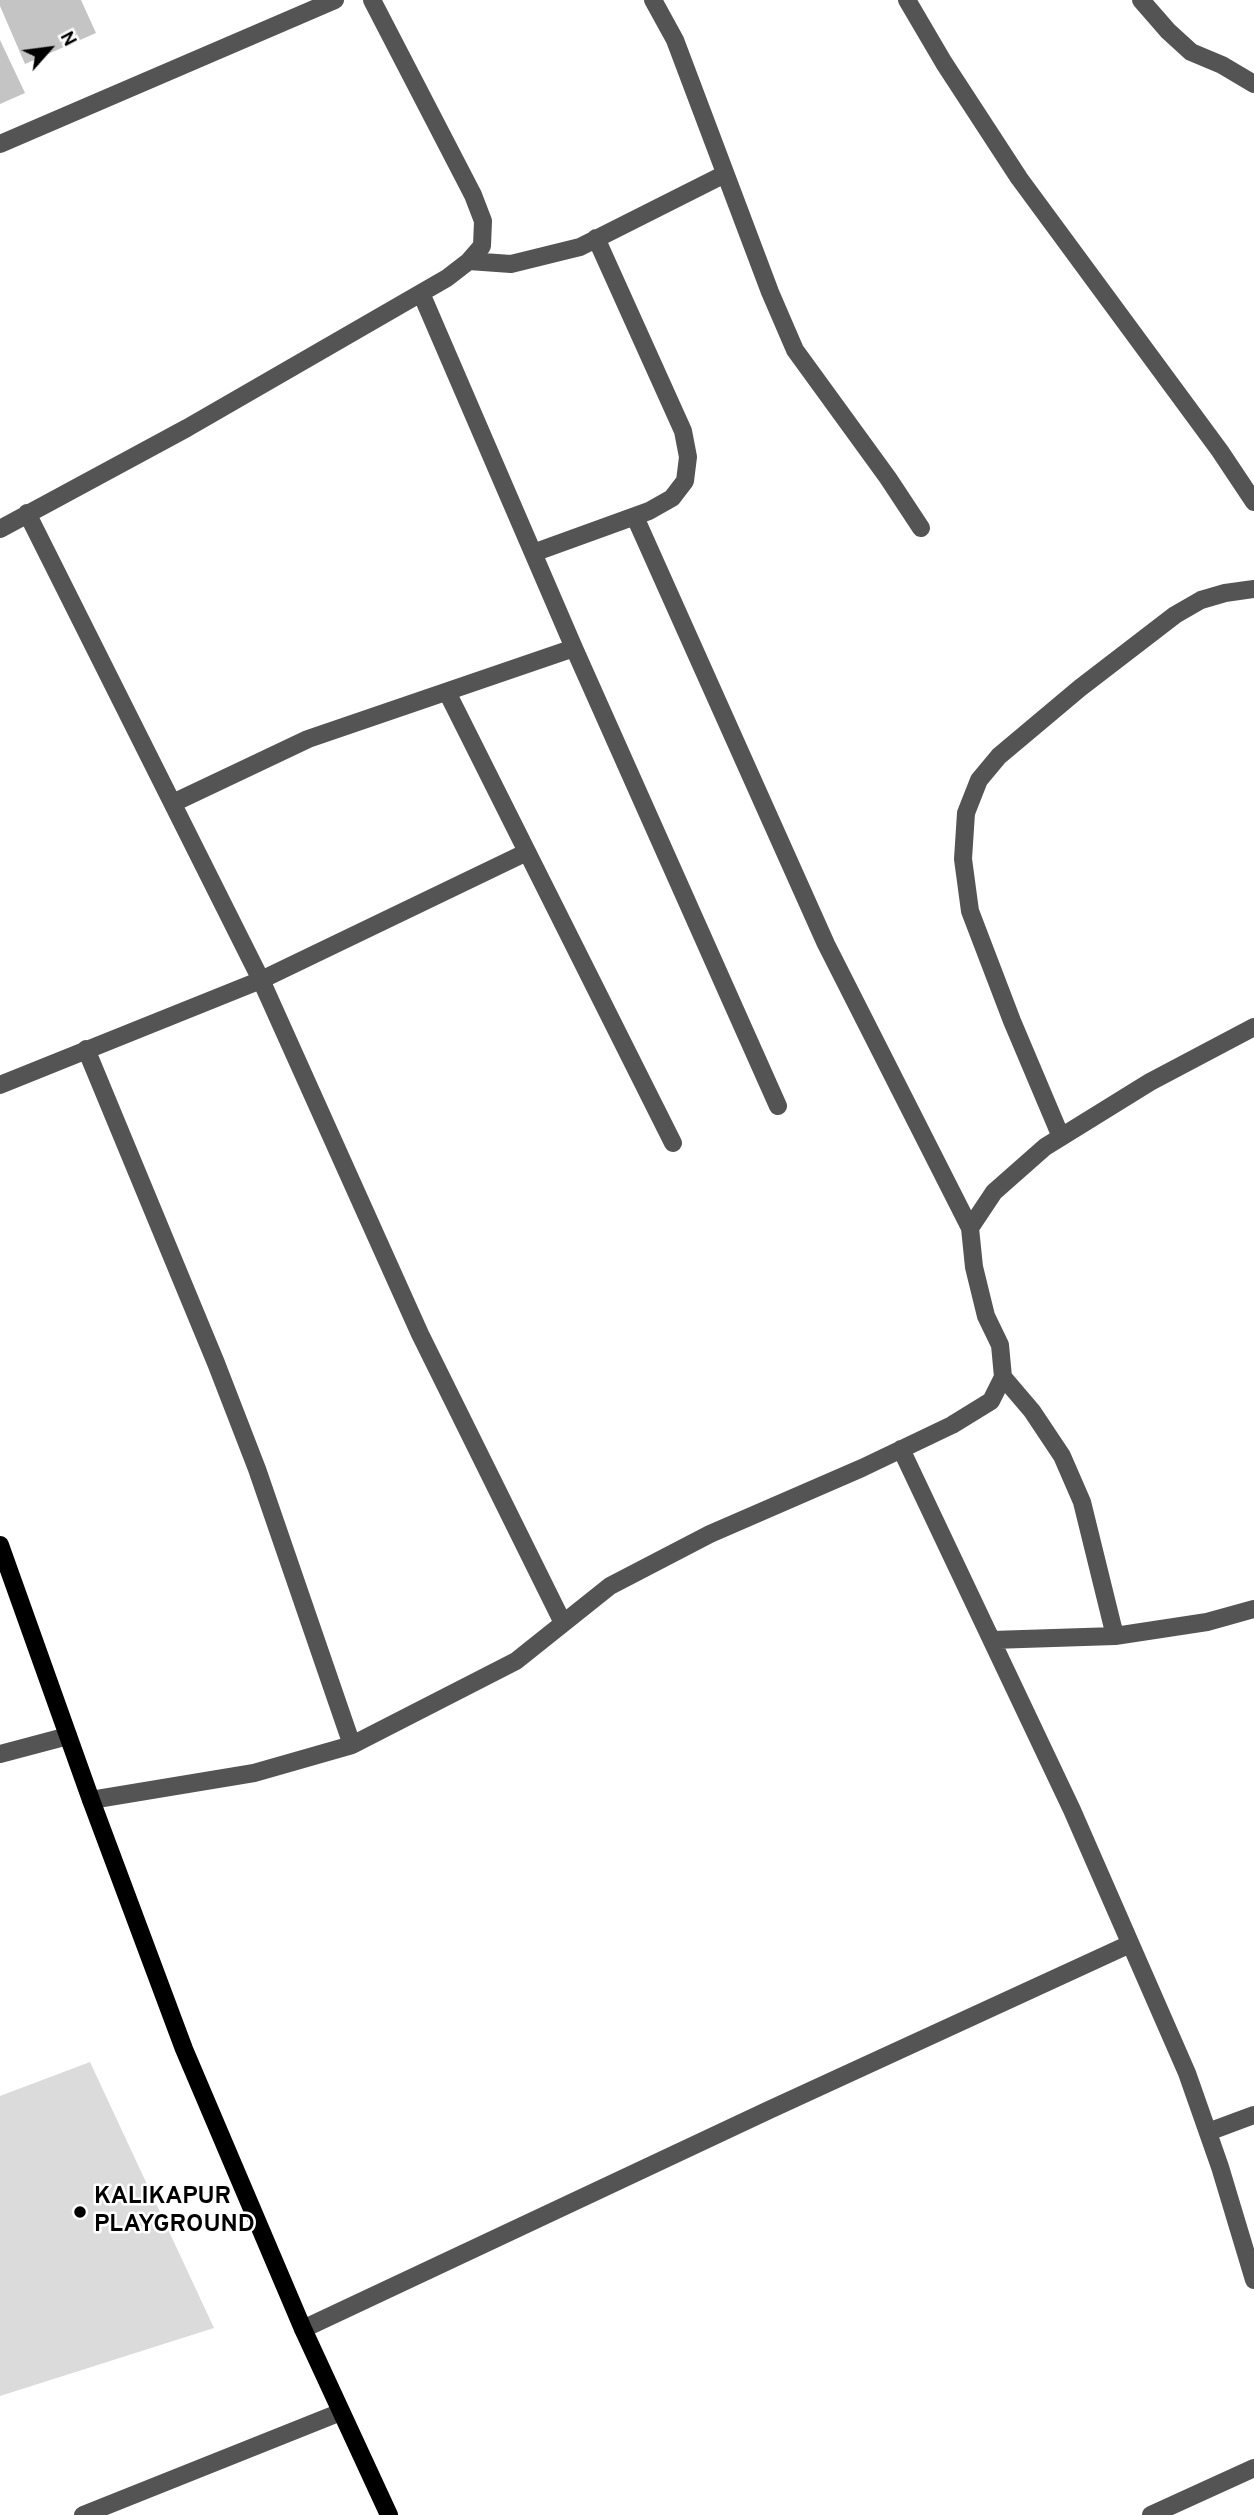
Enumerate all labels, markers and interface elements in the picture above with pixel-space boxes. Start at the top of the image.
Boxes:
north arrow [14,14,84,84]
text: N [54,27,81,51]
place label: KALIKAPUR PLAYGROUND [94,2184,255,2240]
marker: KALIKAPUR PLAYGROUND [72,2204,88,2220]

